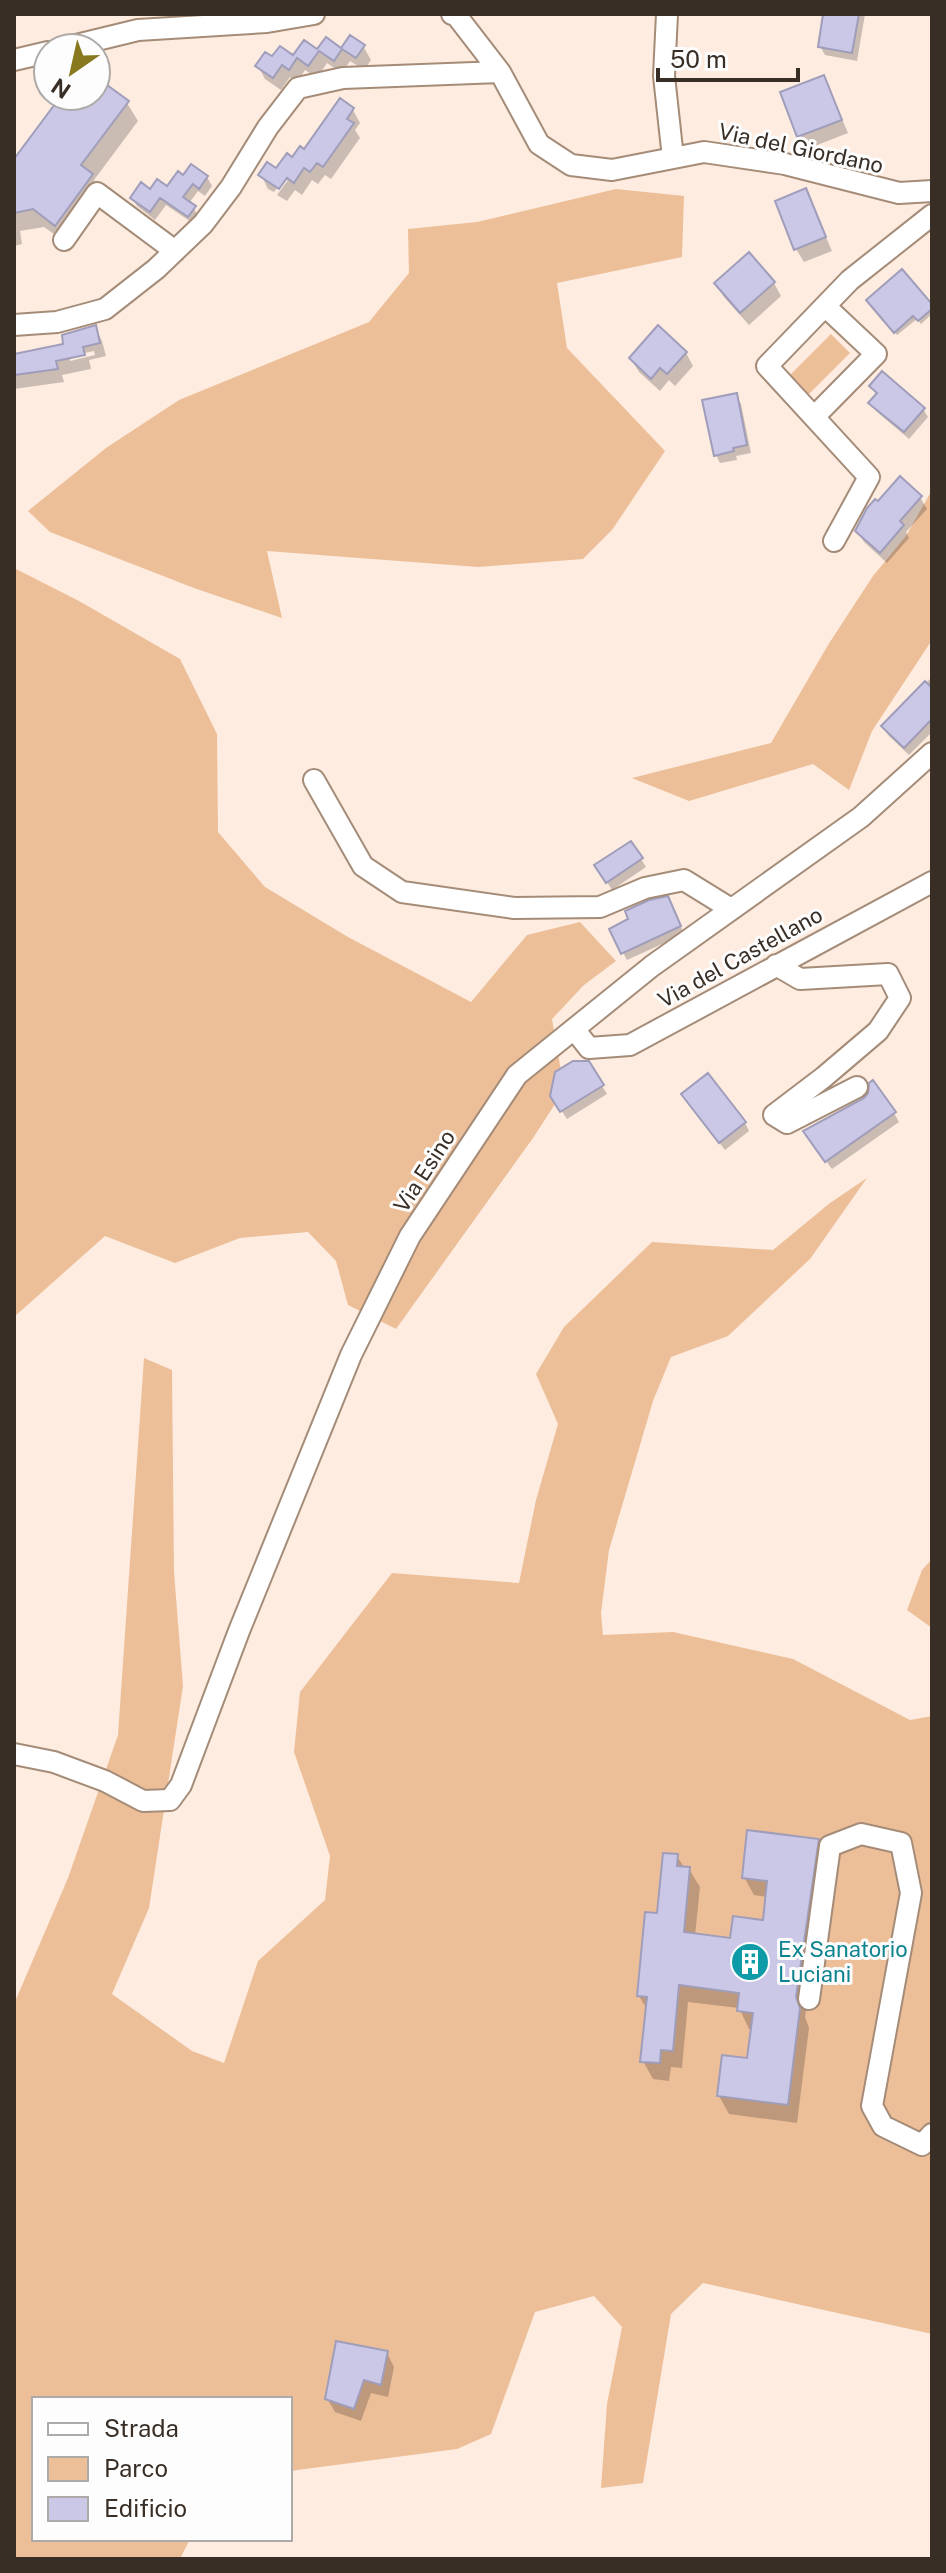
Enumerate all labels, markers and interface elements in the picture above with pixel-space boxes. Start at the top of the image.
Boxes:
north arrow [32,32,112,112]
scale bar [658,32,798,82]
text: 50 m [670,45,727,73]
text: N [46,73,75,104]
street label: Via del Giordano [716,118,886,178]
street label: Via del Castellano [653,901,827,1013]
street label: Via Esino [388,1125,460,1217]
place label: Ex Sanatorio Luciani [778,1936,908,1987]
building icon: Ex Sanatorio Luciani [729,1941,771,1983]
legend [32,2397,292,2541]
text: Strada [104,2414,179,2442]
text: Parco [104,2454,168,2482]
text: Edificio [104,2494,187,2522]

